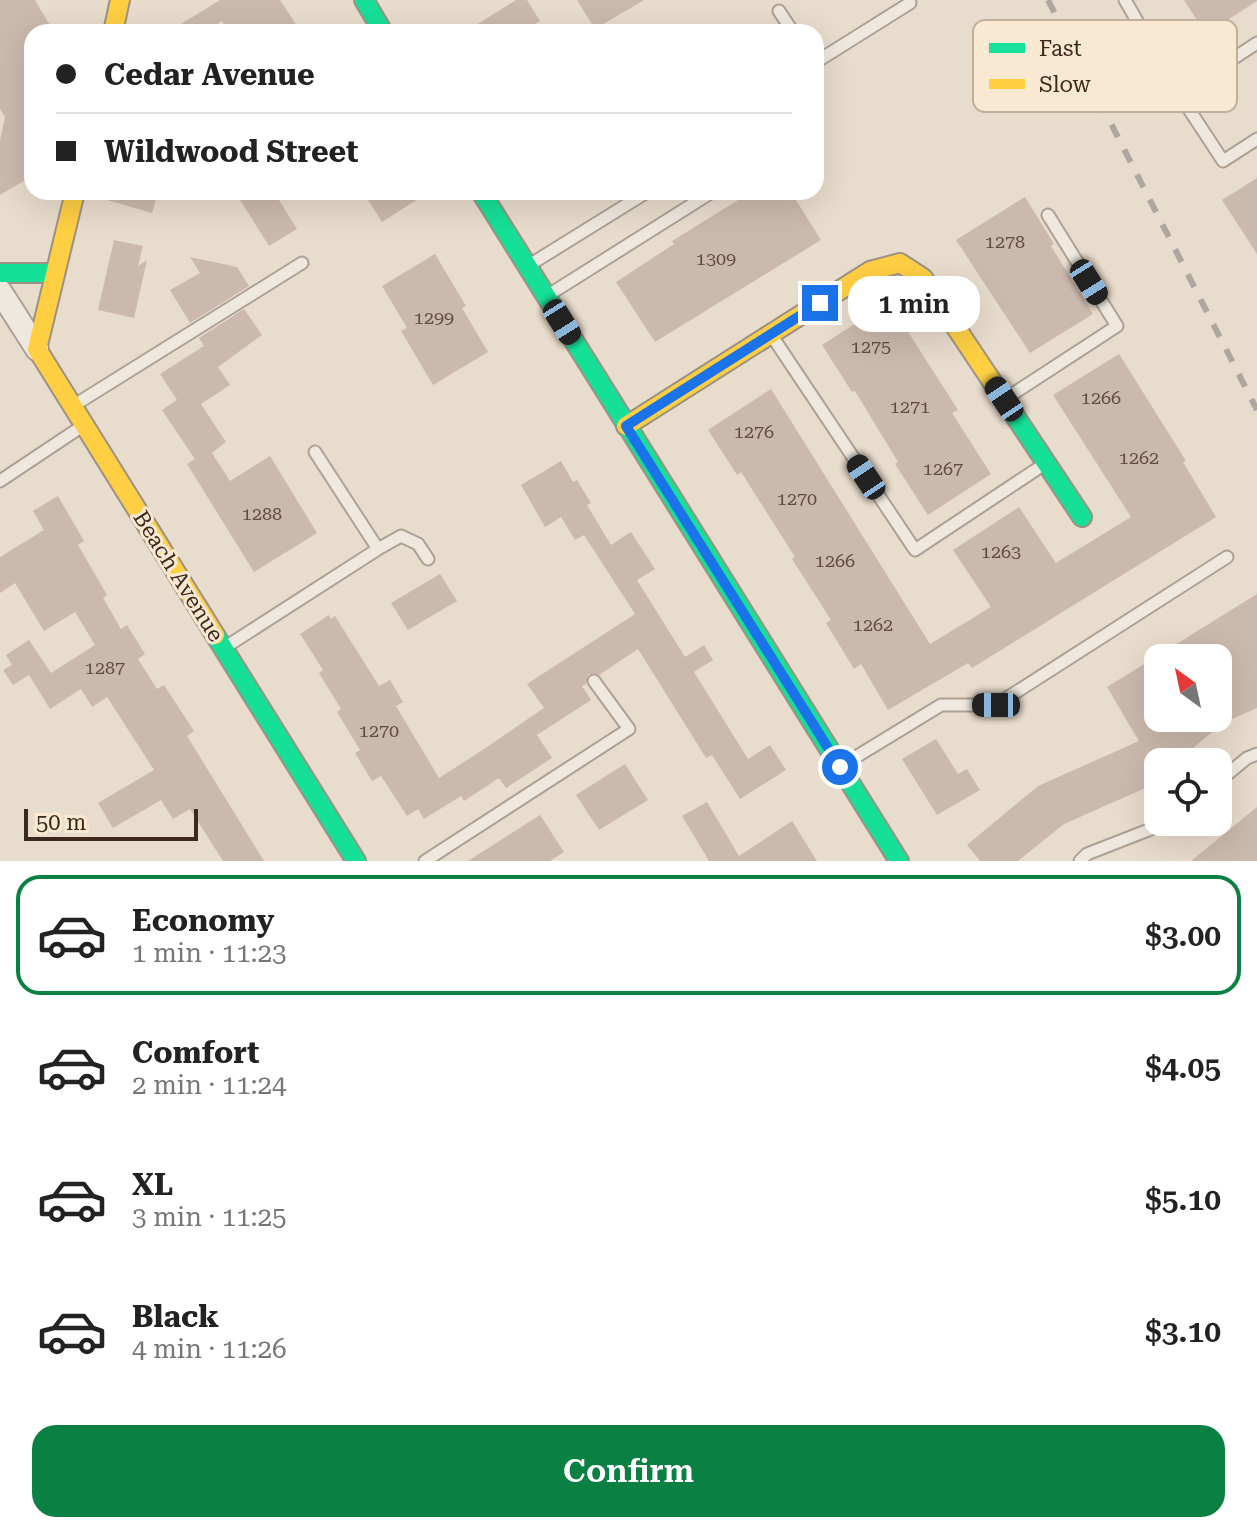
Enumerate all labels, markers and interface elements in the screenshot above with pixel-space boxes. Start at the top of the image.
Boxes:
legend [973,20,1237,112]
text: Fast [1039,36,1082,61]
text: Cedar Avenue [104,57,315,92]
text: Slow [1039,72,1092,97]
text: Wildwood Street [104,134,358,169]
house number: 1278 [985,231,1025,252]
house number: 1309 [696,248,736,269]
car [1066,255,1112,309]
callout: 1 min [848,275,980,331]
route end [802,285,838,321]
text: 1 min [878,289,950,319]
car [539,295,585,349]
house number: 1299 [414,307,454,328]
house number: 1275 [851,336,891,357]
car [981,372,1027,426]
house number: 1266 [1081,387,1121,408]
house number: 1271 [890,396,930,417]
house number: 1276 [734,421,774,442]
house number: 1262 [1119,447,1159,468]
car [843,450,889,504]
house number: 1267 [923,458,963,479]
house number: 1270 [777,488,817,509]
house number: 1288 [242,503,282,524]
street label: Beach Avenue [128,506,229,646]
house number: 1263 [981,541,1021,562]
house number: 1266 [815,550,855,571]
house number: 1262 [853,614,893,635]
north arrow [1144,644,1232,732]
map controls [1144,644,1232,836]
house number: 1287 [85,657,125,678]
car [972,693,1020,717]
house number: 1270 [359,720,399,741]
button: locate [1144,748,1232,836]
route start [822,749,858,785]
scale bar [24,805,198,841]
text: 50 m [36,810,86,835]
icon: car [36,899,108,971]
text: Economy [132,903,274,938]
text: $3.00 [1145,918,1221,953]
text: 1 min · 11:23 [132,938,287,968]
icon: car [36,1031,108,1103]
text: Comfort [132,1035,259,1070]
text: $4.05 [1145,1050,1221,1085]
text: 2 min · 11:24 [132,1070,287,1100]
icon: car [36,1163,108,1235]
text: XL [132,1167,173,1202]
text: $5.10 [1145,1182,1221,1217]
text: 3 min · 11:25 [132,1202,287,1232]
icon: car [36,1295,108,1367]
text: Black [132,1299,219,1334]
text: $3.10 [1145,1314,1221,1349]
text: 4 min · 11:26 [132,1334,287,1364]
button: Confirm [32,1425,1225,1517]

